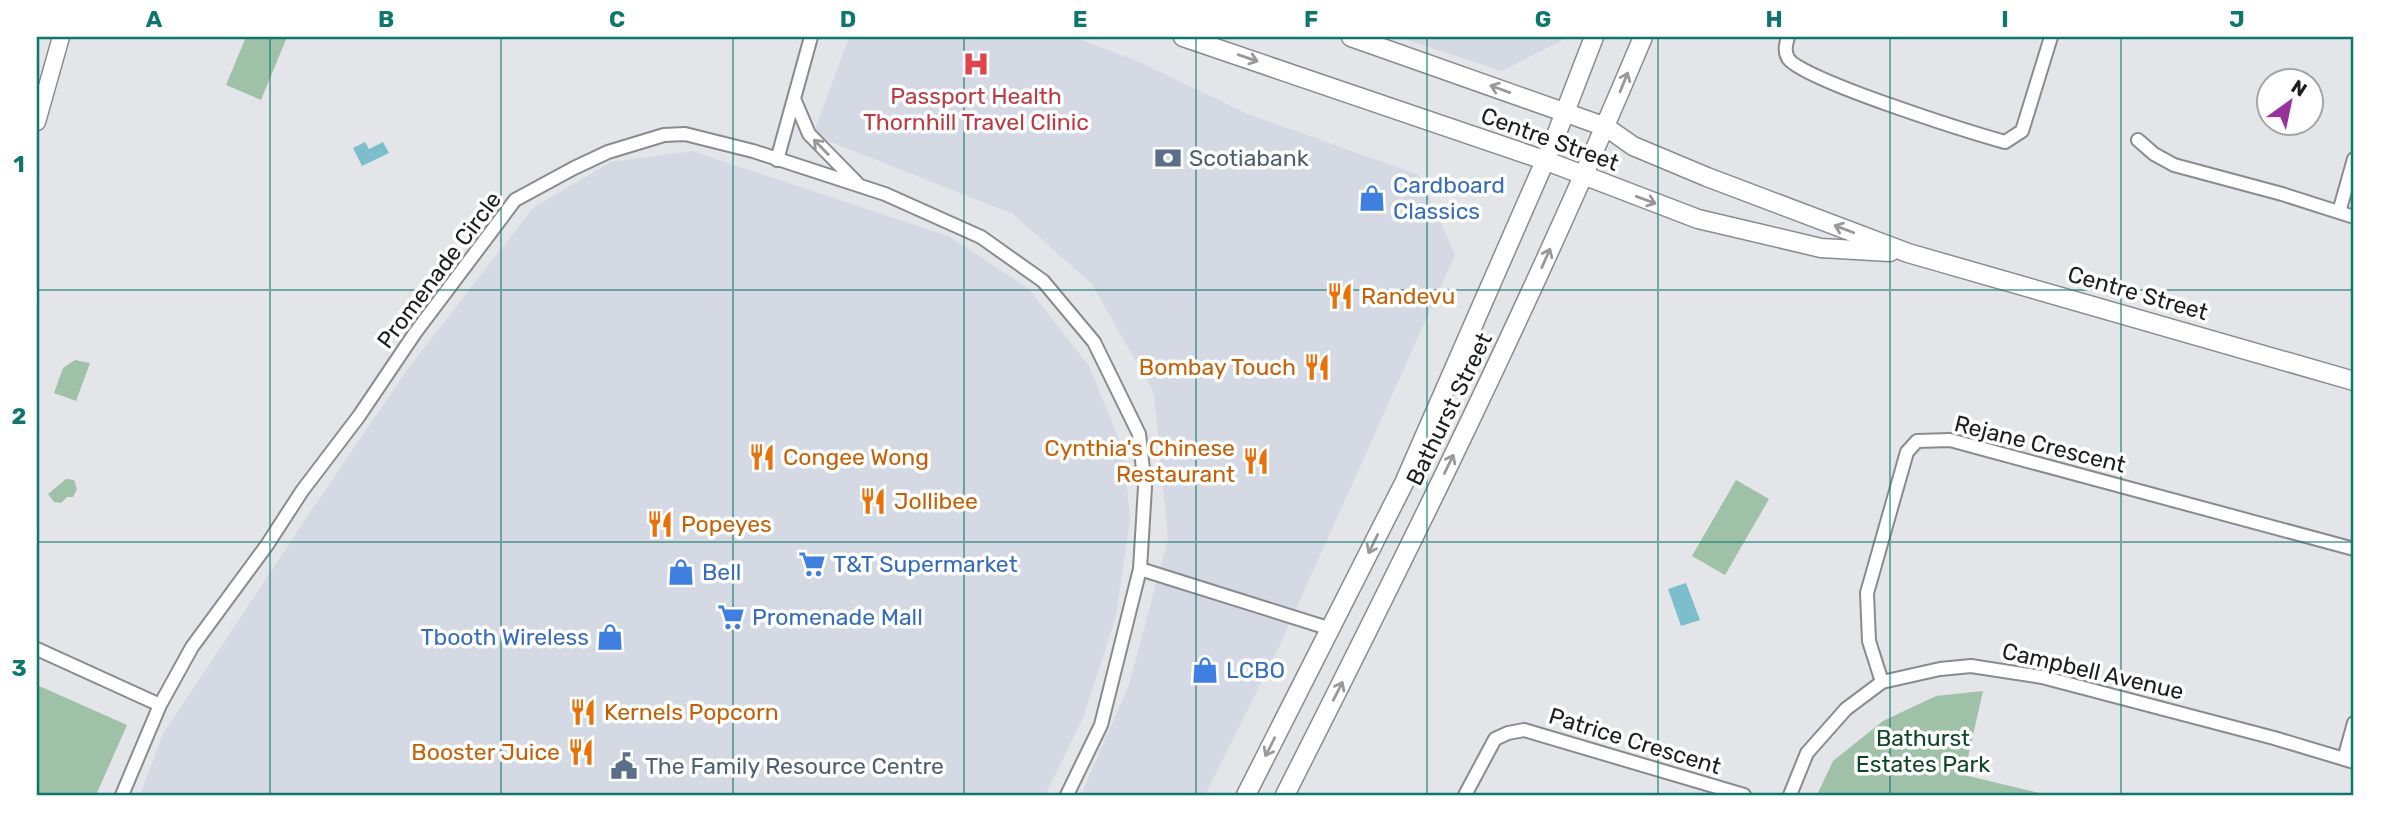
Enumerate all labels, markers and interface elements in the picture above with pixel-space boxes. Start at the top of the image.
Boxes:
text: A [146,5,163,33]
text: B [378,5,394,33]
text: C [609,5,625,33]
text: D [840,5,856,33]
text: E [1073,5,1087,33]
text: F [1304,5,1318,33]
text: G [1535,5,1551,33]
text: H [1765,5,1783,33]
text: I [2001,5,2009,33]
text: J [2229,5,2245,33]
hospital icon: Passport Health Thornhill Travel Clinic [961,49,991,79]
one-way arrow [1236,53,1258,65]
north arrow [2254,66,2324,136]
one-way arrow [1618,72,1631,93]
text: N [2287,75,2311,102]
place label: Passport Health Thornhill Travel Clinic [863,82,1089,136]
one-way arrow [1490,82,1512,94]
street label: Centre Street [1477,101,1623,177]
one-way arrow [813,139,830,156]
bank icon: Scotiabank [1153,143,1183,173]
place label: Scotiabank [1189,144,1309,172]
text: 1 [13,150,25,178]
place label: Cardboard Classics [1393,171,1505,225]
shop icon: Cardboard Classics [1357,183,1387,213]
street label: Promenade Circle [371,186,507,354]
one-way arrow [1635,195,1657,207]
one-way arrow [1834,222,1856,234]
one-way arrow [1540,248,1553,269]
street label: Centre Street [2065,260,2211,326]
restaurant icon: Randevu [1325,281,1355,311]
place label: Randevu [1361,282,1455,310]
street label: Bathurst Street [1400,328,1498,490]
restaurant icon: Bombay Touch [1302,352,1332,382]
place label: Bombay Touch [1139,353,1296,381]
text: 2 [12,402,26,430]
street label: Rejane Crescent [1951,409,2129,479]
place label: Cynthia's Chinese Restaurant [1044,434,1235,488]
restaurant icon: Congee Wong [747,442,777,472]
place label: Congee Wong [783,443,929,471]
restaurant icon: Cynthia's Chinese Restaurant [1241,446,1271,476]
one-way arrow [1443,454,1456,475]
restaurant icon: Jollibee [858,486,888,516]
place label: Jollibee [894,487,978,515]
restaurant icon: Popeyes [645,509,675,539]
place label: Popeyes [681,510,772,538]
one-way arrow [1365,533,1379,554]
supermarket icon: T&T Supermarket [797,549,827,579]
place label: T&T Supermarket [833,550,1018,578]
shop icon: Bell [666,557,696,587]
place label: Bell [702,558,741,586]
supermarket icon: Promenade Mall [716,602,746,632]
place label: Promenade Mall [752,603,923,631]
shop icon: Tbooth Wireless [595,622,625,652]
place label: Tbooth Wireless [421,623,589,651]
street label: Campbell Avenue [1999,636,2187,706]
text: 3 [11,654,27,682]
shop icon: LCBO [1190,655,1220,685]
place label: LCBO [1226,656,1285,684]
one-way arrow [1331,681,1345,702]
restaurant icon: Kernels Popcorn [568,697,598,727]
place label: Kernels Popcorn [604,698,779,726]
street label: Patrice Crescent [1546,702,1724,780]
park label: Bathurst Estates Park [1856,724,1990,778]
one-way arrow [1263,736,1277,757]
restaurant icon: Booster Juice [566,737,596,767]
place label: Booster Juice [411,738,560,766]
public building icon: The Family Resource Centre [609,751,639,781]
place label: The Family Resource Centre [645,752,944,780]

